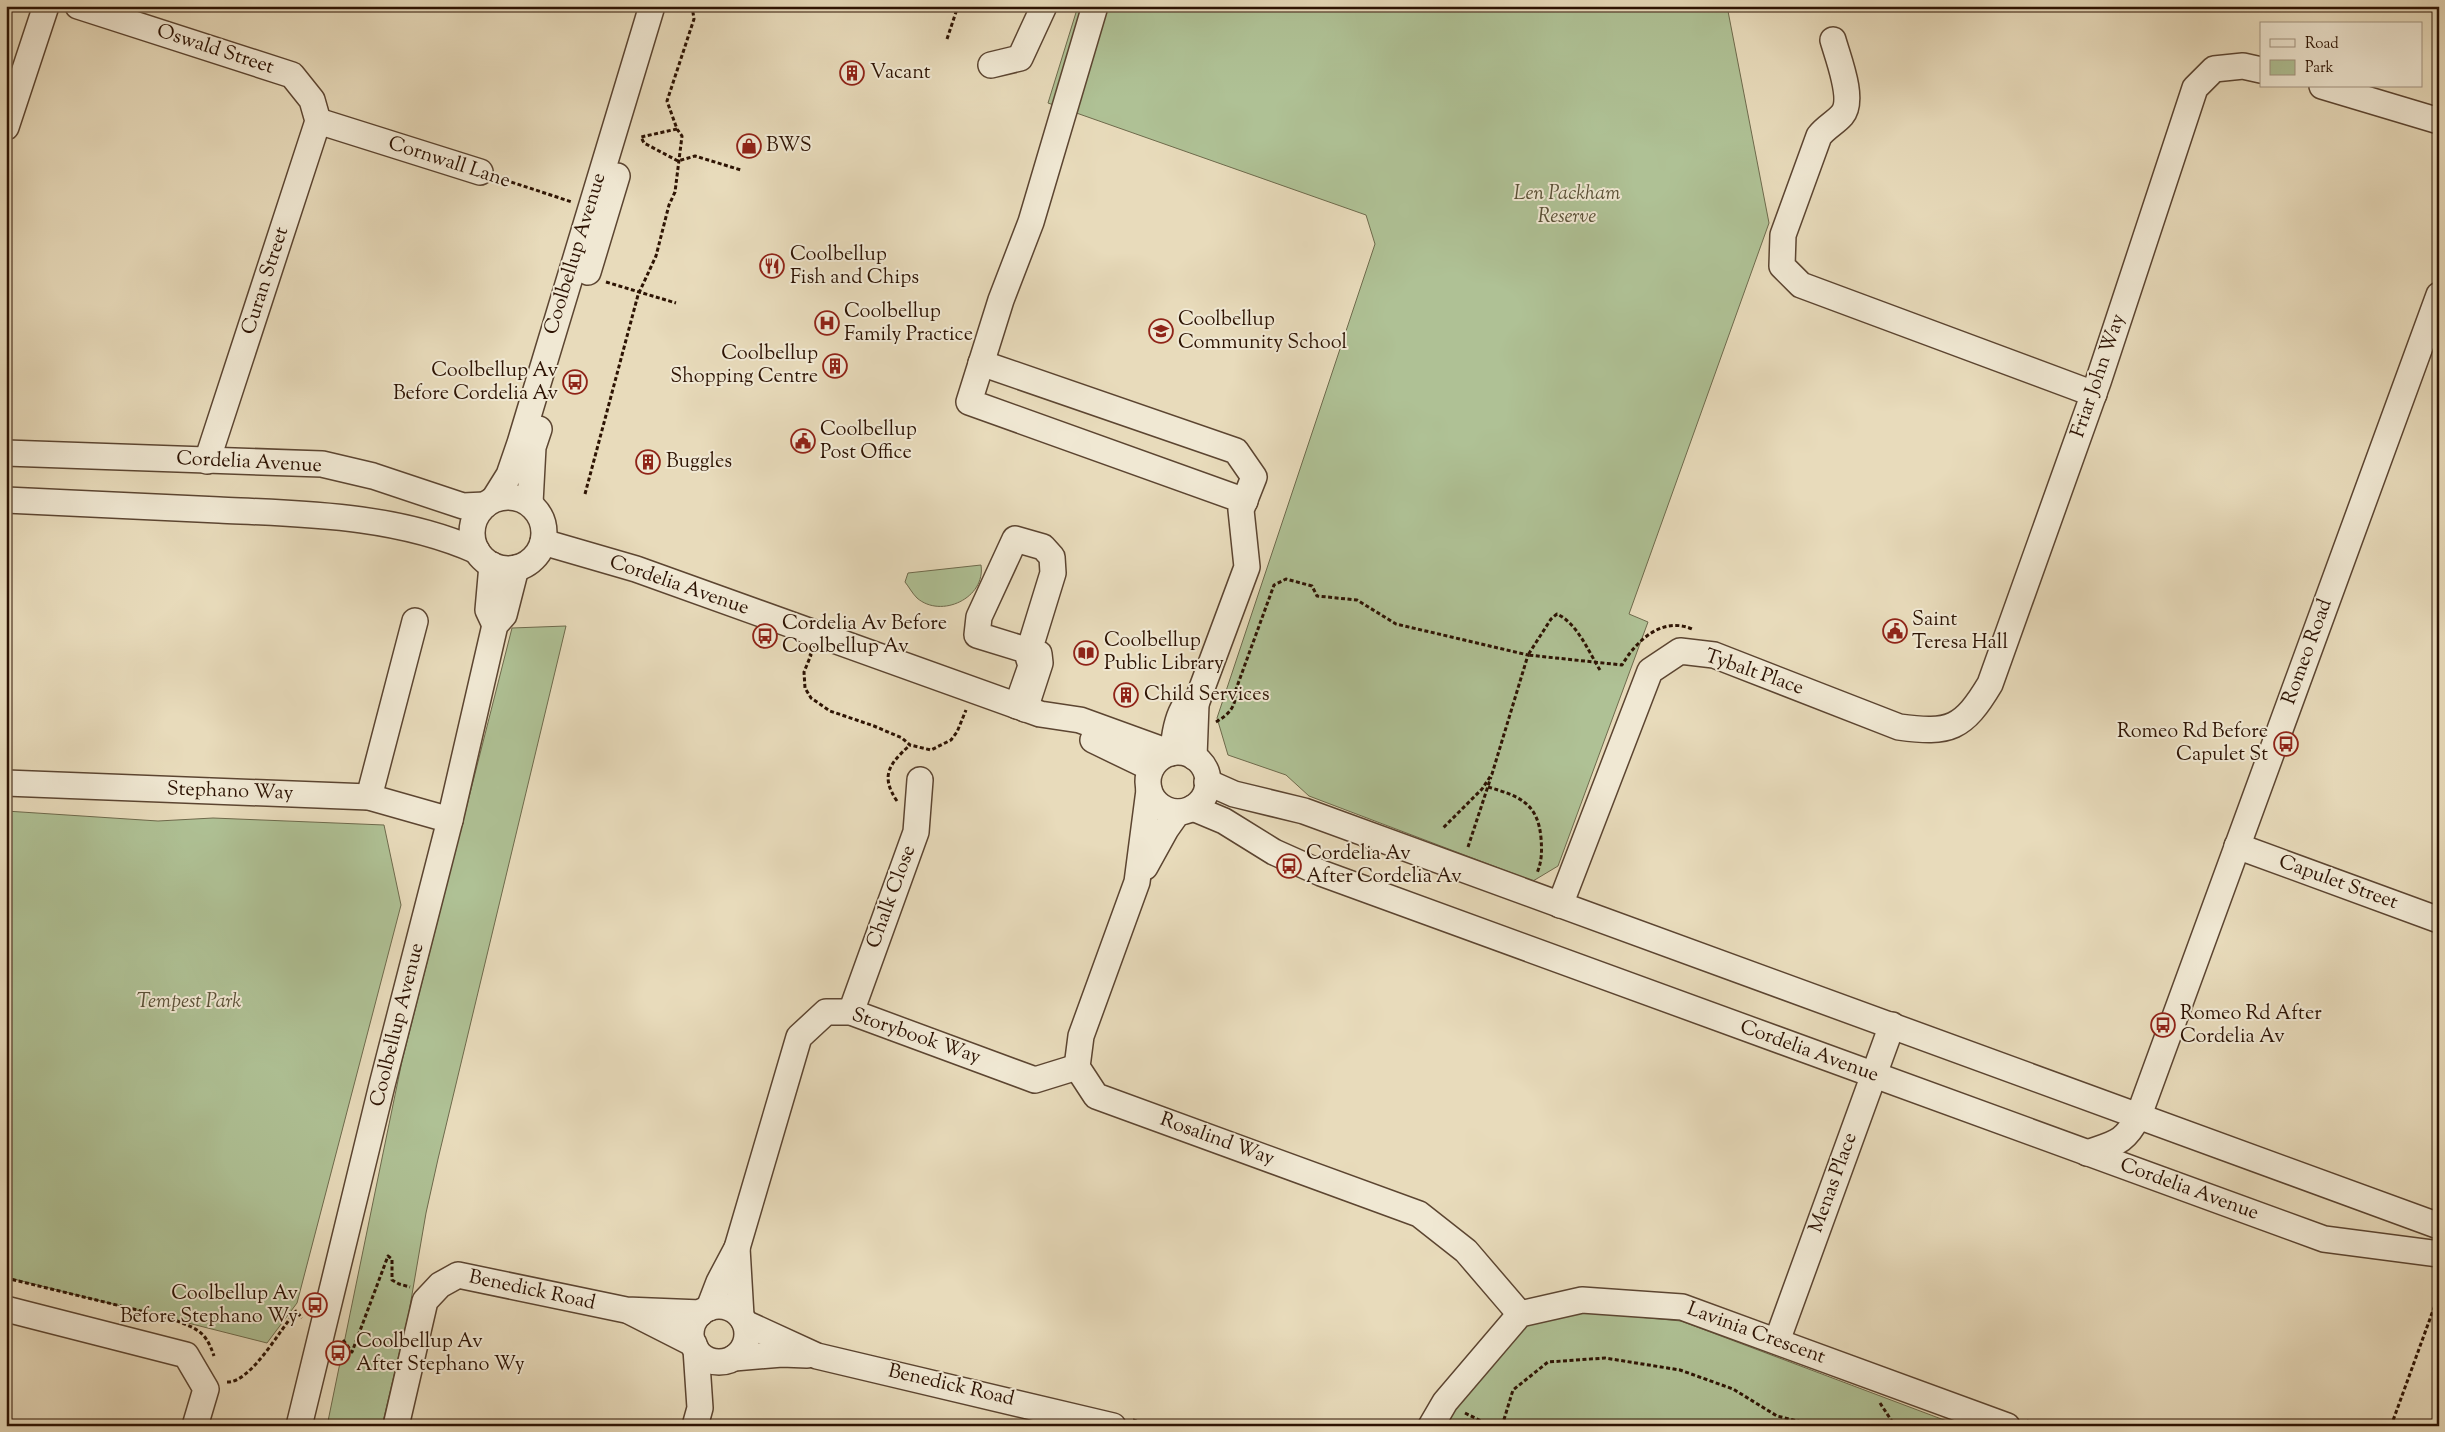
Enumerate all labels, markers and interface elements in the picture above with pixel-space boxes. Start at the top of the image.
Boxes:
street label: Oswald Street [153,17,277,83]
legend [2260,22,2422,88]
text: Road [2305,34,2339,55]
text: Park [2305,58,2334,79]
place label: Vacant [870,59,931,88]
building icon: Vacant [839,60,865,86]
street label: Cornwall Lane [384,130,514,196]
place label: BWS [766,132,812,161]
shop icon: BWS [736,133,762,159]
street label: Coolbellup Avenue [538,169,614,339]
park label: Len Packham Reserve [1514,180,1620,232]
street label: Curan Street [235,223,297,339]
place label: Coolbellup Fish and Chips [790,241,919,293]
restaurant icon: Coolbellup Fish and Chips [759,253,785,279]
place label: Coolbellup Family Practice [844,298,973,350]
place label: Coolbellup Community School [1178,306,1348,358]
hospital icon: Coolbellup Family Practice [814,310,840,336]
street label: Friar John Way [2064,310,2134,442]
school or university icon: Coolbellup Community School [1148,318,1174,344]
place label: Coolbellup Shopping Centre [670,340,818,392]
building icon: Coolbellup Shopping Centre [822,353,848,379]
place label: Coolbellup Av Before Cordelia Av [393,357,559,409]
bus stop icon: Coolbellup Av Before Cordelia Av [562,369,588,395]
place label: Coolbellup Post Office [820,416,917,468]
public building icon: Coolbellup Post Office [790,428,816,454]
street label: Cordelia Avenue [175,445,323,481]
place label: Buggles [666,448,732,477]
building icon: Buggles [635,449,661,475]
street label: Cordelia Avenue [605,549,753,623]
street label: Romeo Road [2275,595,2341,709]
place label: Saint Teresa Hall [1912,606,2008,658]
place label: Cordelia Av Before Coolbellup Av [782,610,947,662]
public building icon: Saint Teresa Hall [1882,618,1908,644]
bus stop icon: Cordelia Av Before Coolbellup Av [752,623,778,649]
place label: Coolbellup Public Library [1104,627,1224,679]
library icon: Coolbellup Public Library [1073,640,1099,666]
street label: Tybalt Place [1701,643,1807,703]
place label: Child Services [1144,681,1270,710]
building icon: Child Services [1113,682,1139,708]
place label: Romeo Rd Before Capulet St [2117,718,2268,770]
bus stop icon: Romeo Rd Before Capulet St [2273,731,2299,757]
street label: Stephano Way [166,775,294,809]
place label: Cordelia Av After Cordelia Av [1306,840,1462,892]
street label: Chalk Close [860,841,924,953]
street label: Capulet Street [2274,848,2402,918]
bus stop icon: Cordelia Av After Cordelia Av [1276,853,1302,879]
street label: Coolbellup Avenue [364,940,432,1110]
park label: Tempest Park [137,988,241,1017]
place label: Romeo Rd After Cordelia Av [2180,1000,2322,1052]
street label: Storybook Way [848,1001,984,1073]
bus stop icon: Romeo Rd After Cordelia Av [2150,1012,2176,1038]
street label: Cordelia Avenue [1735,1013,1883,1091]
street label: Rosalind Way [1156,1106,1278,1174]
street label: Menas Place [1802,1129,1866,1237]
street label: Cordelia Avenue [2115,1151,2263,1229]
street label: Benedick Road [466,1263,598,1319]
place label: Coolbellup Av Before Stephano Wy [120,1280,299,1332]
bus stop icon: Coolbellup Av Before Stephano Wy [302,1292,328,1318]
street label: Lavinia Crescent [1683,1295,1829,1373]
place label: Coolbellup Av After Stephano Wy [356,1328,525,1380]
bus stop icon: Coolbellup Av After Stephano Wy [325,1340,351,1366]
street label: Benedick Road [885,1357,1017,1415]

